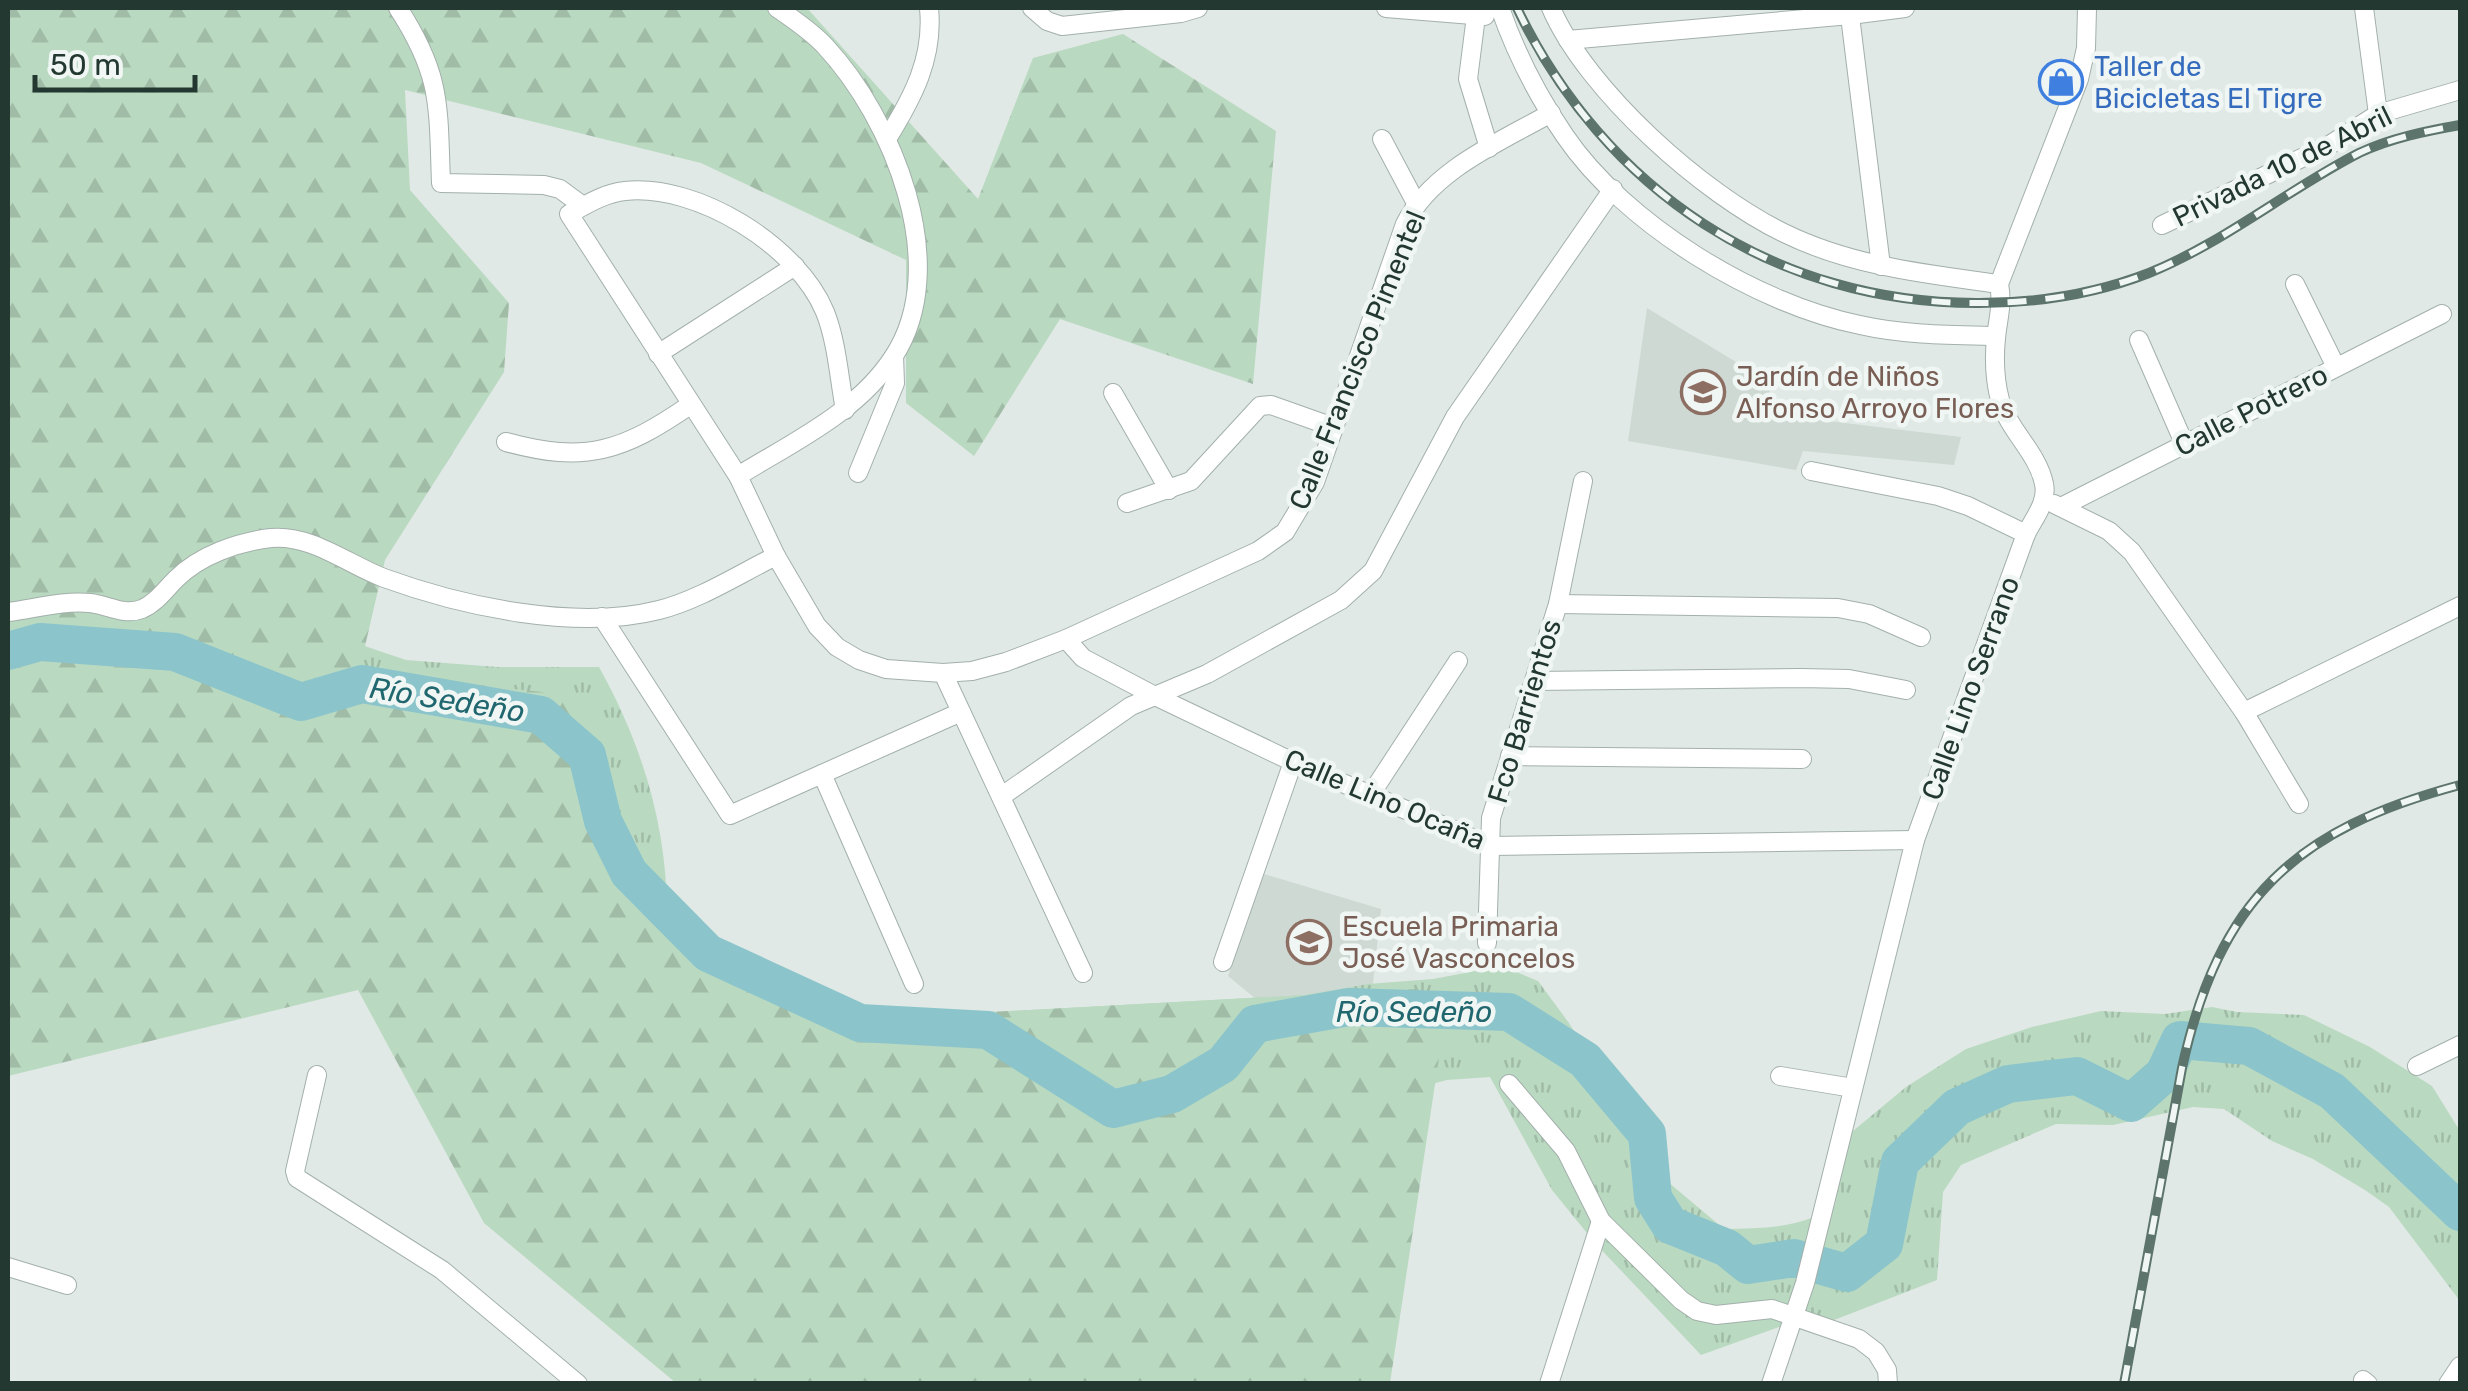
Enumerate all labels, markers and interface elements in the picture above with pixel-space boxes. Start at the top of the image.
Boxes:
scale bar [35,30,195,92]
text: 50 m [50,47,121,83]
place label: Taller de Bicicletas El Tigre [2094,50,2323,115]
shop icon: Taller de Bicicletas El Tigre [2038,59,2084,105]
street label: Privada 10 de Abril [2167,99,2397,234]
street label: Calle Francisco Pimentel [1282,206,1433,514]
street label: Calle Potrero [2169,358,2333,463]
place label: Jardín de Niños Alfonso Arroyo Flores [1736,360,2014,425]
school or university icon: Jardín de Niños Alfonso Arroyo Flores [1680,369,1726,415]
street label: Calle Lino Serrano [1915,572,2026,804]
street label: Fco Barrientos [1481,615,1568,807]
water label: Río Sedeño [367,670,527,730]
street label: Calle Lino Ocaña [1279,742,1490,857]
place label: Escuela Primaria José Vasconcelos [1342,910,1575,975]
school or university icon: Escuela Primaria José Vasconcelos [1286,919,1332,965]
water label: Río Sedeño [1336,994,1492,1030]

